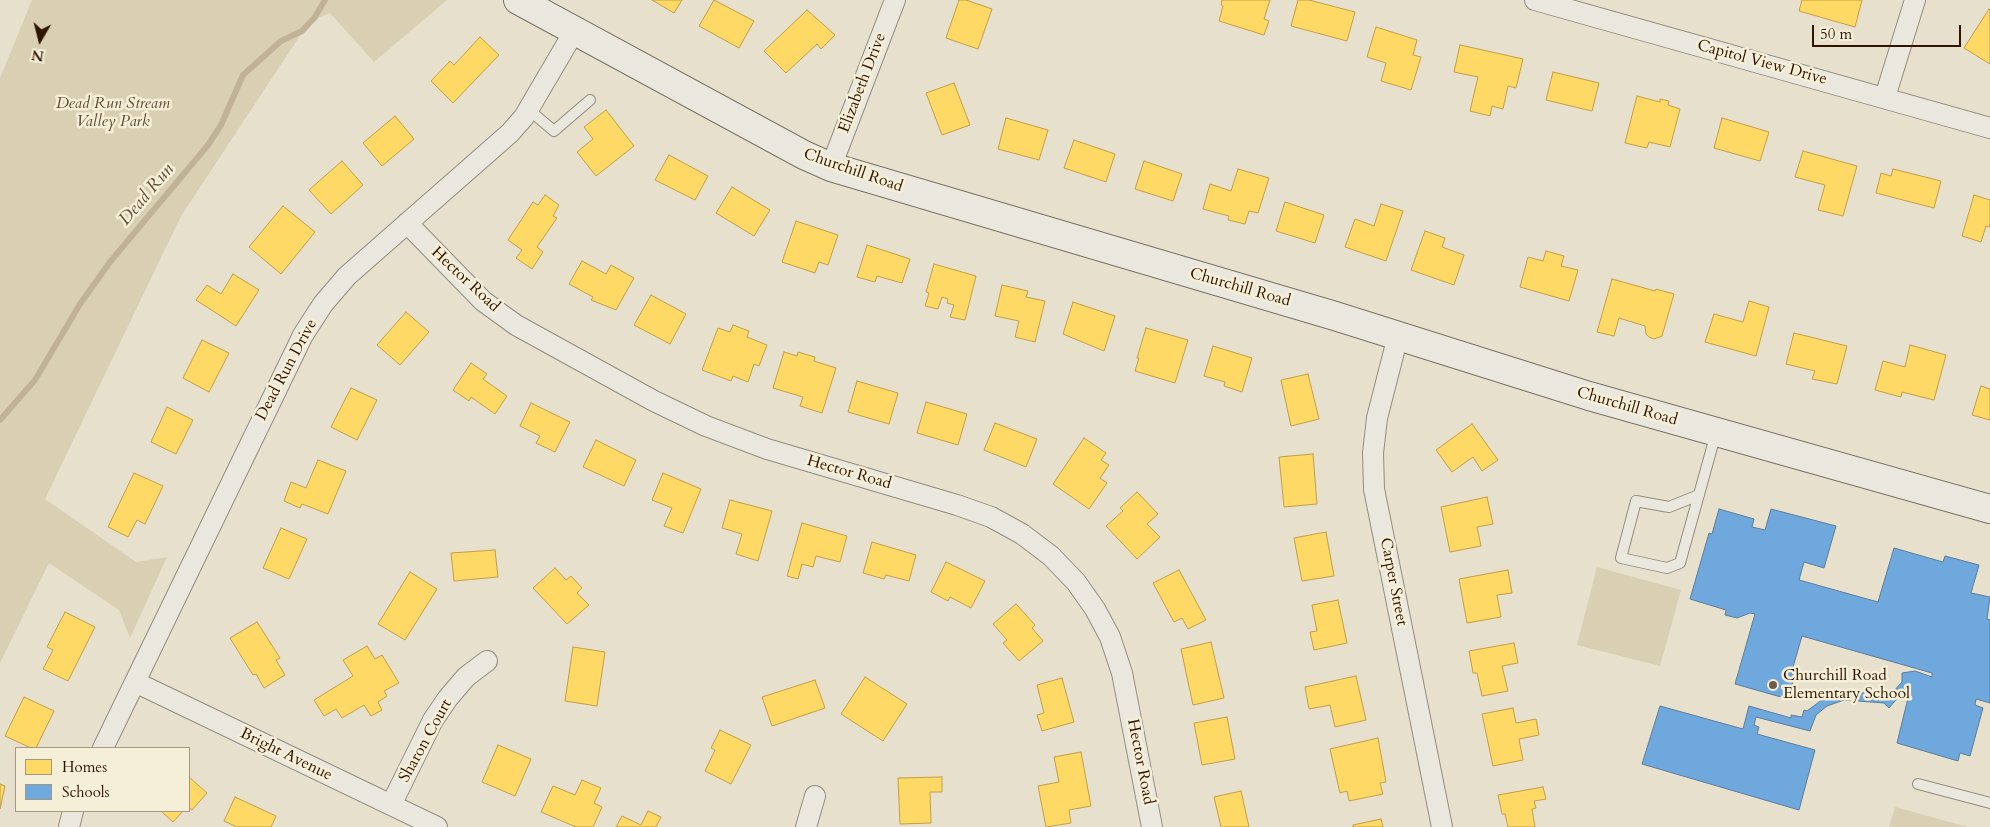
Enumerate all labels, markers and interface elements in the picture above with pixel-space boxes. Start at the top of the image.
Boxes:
north arrow [15,15,65,65]
scale bar [1815,15,1964,47]
text: 50 m [1820,24,1852,44]
street label: Elizabeth Drive [835,30,891,136]
street label: Capitol View Drive [1695,36,1829,90]
text: N [31,45,45,66]
park label: Dead Run Stream Valley Park [56,94,170,132]
street label: Churchill Road [801,145,905,197]
water label: Dead Run [115,160,179,230]
street label: Hector Road [427,243,503,317]
street label: Churchill Road [1187,264,1293,312]
street label: Dead Run Drive [252,316,322,424]
street label: Churchill Road [1574,383,1680,431]
street label: Hector Road [805,452,893,494]
street label: Carper Street [1375,536,1411,628]
place label: Churchill Road Elementary School [1783,666,1910,704]
marker: Churchill Road Elementary School [1767,679,1779,691]
street label: Sharon Court [395,696,457,786]
street label: Hector Road [1122,717,1158,807]
street label: Bright Avenue [237,724,335,786]
legend [15,747,190,812]
text: Homes [62,757,107,777]
text: Schools [62,782,110,802]

